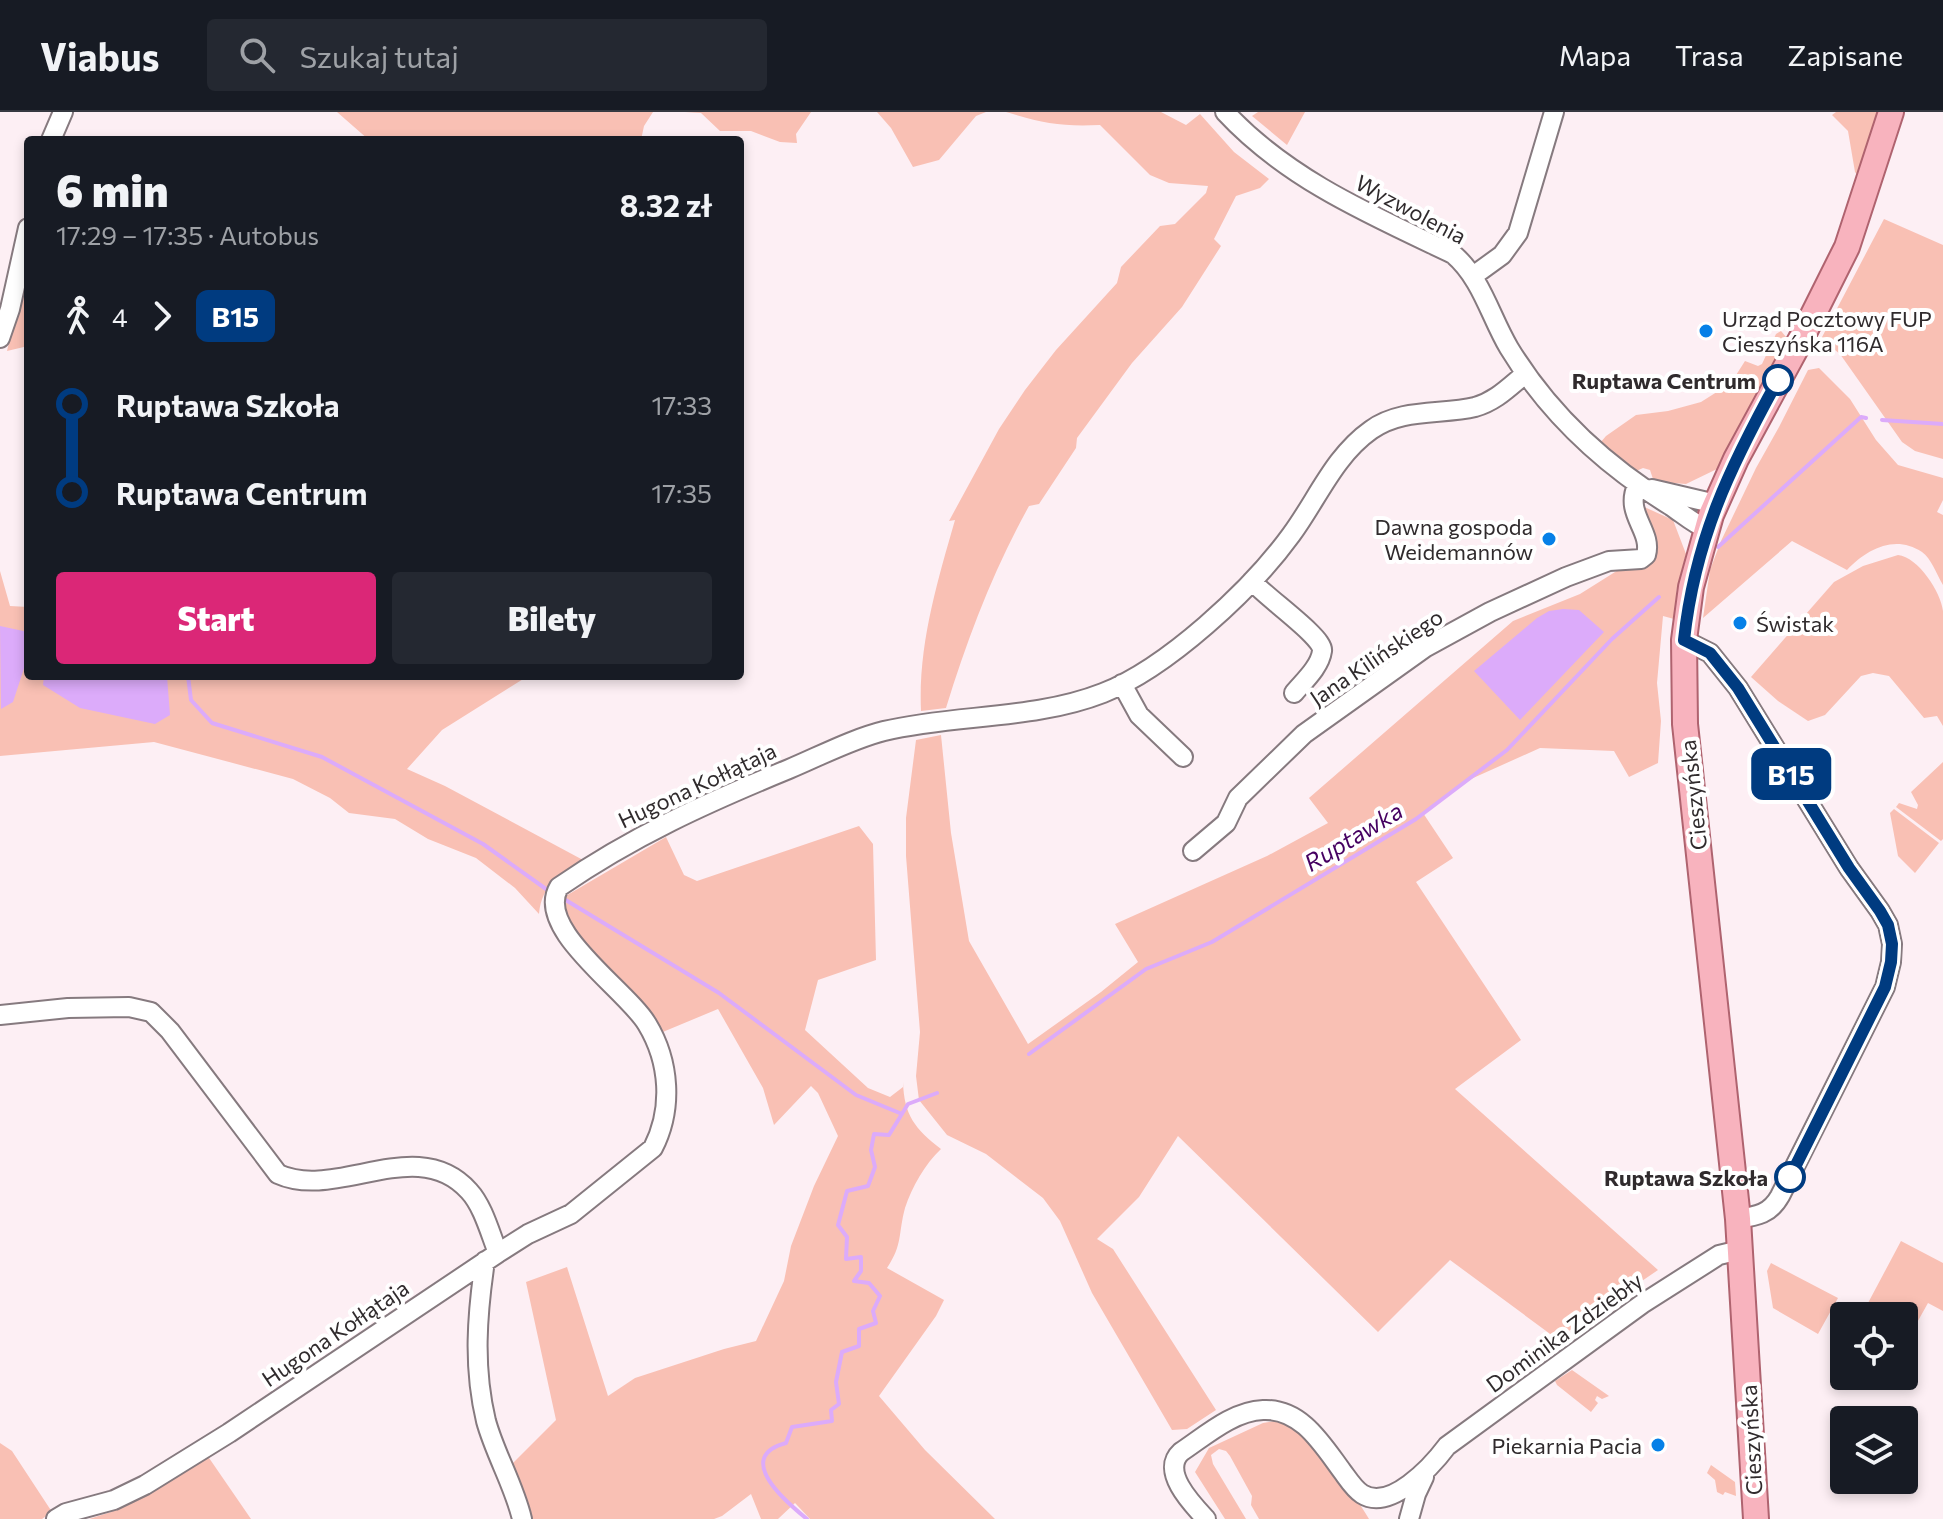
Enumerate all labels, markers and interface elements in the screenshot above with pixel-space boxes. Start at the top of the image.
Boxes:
search box [207,19,767,91]
text: Viabus [40,32,159,79]
icon: search [235,33,279,77]
text: Szukaj tutaj [299,37,459,74]
text: Mapa [1559,38,1631,72]
text: Trasa [1675,38,1744,72]
text: Zapisane [1788,38,1903,72]
text: 6 min [56,162,169,216]
street label: Wyzwolenia [1351,169,1471,249]
text: 8.32 zł [620,186,712,223]
text: 17:29 – 17:35 · Autobus [56,219,319,250]
icon: walk [56,294,100,338]
icon: forward [140,294,184,338]
text: B15 [212,299,259,333]
text: 4 [112,301,128,332]
place label: Urząd Pocztowy FUP Cieszyńska 116A [1722,305,1932,357]
marker: Urząd Pocztowy FUP Cieszyńska 116A [1697,322,1715,340]
marker: Ruptawa Centrum [1763,365,1793,395]
place label: Ruptawa Centrum [1572,367,1756,394]
text: Ruptawa Szkoła [116,386,340,423]
text: 17:33 [651,389,712,420]
text: Ruptawa Centrum [116,474,367,511]
text: 17:35 [651,477,712,508]
place label: Dawna gospoda Weidemannów [1375,513,1533,565]
marker: Dawna gospoda Weidemannów [1540,530,1558,548]
button: Start [56,572,376,664]
button: Bilety [392,572,712,664]
street label: Jana Kilińskiego [1304,603,1448,711]
place label: Świstak [1756,610,1834,637]
marker: Świstak [1731,614,1749,632]
street label: Hugona Kołłątaja [614,737,780,833]
street label: Cieszyńska [1674,739,1712,851]
line badge: B15 [1745,748,1837,800]
text: B15 [1767,757,1815,791]
water label: Ruptawka [1299,795,1407,877]
marker: Ruptawa Szkoła [1775,1162,1805,1192]
place label: Ruptawa Szkoła [1604,1164,1768,1191]
street label: Dominika Zdziebły [1480,1266,1648,1398]
street label: Hugona Kołłątaja [256,1274,414,1392]
map controls [1830,1302,1918,1494]
button: locate [1830,1302,1918,1390]
street label: Cieszyńska [1735,1384,1767,1496]
button: layers [1830,1406,1918,1494]
place label: Piekarnia Pacia [1491,1432,1642,1459]
marker: Piekarnia Pacia [1649,1436,1667,1454]

